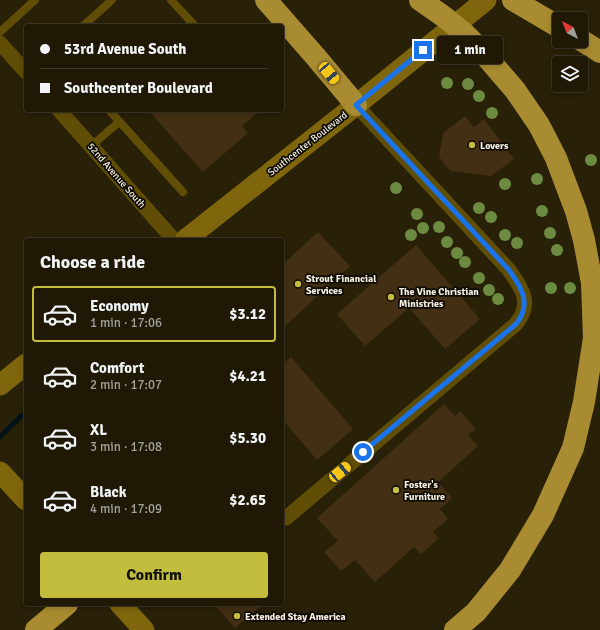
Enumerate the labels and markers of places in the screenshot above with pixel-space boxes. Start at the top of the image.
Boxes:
marker: Lovers [467,140,477,150]
place label: Lovers [480,140,509,152]
place label: Strout Financial Services [306,273,376,297]
marker: Strout Financial Services [293,279,303,289]
place label: The Vine Christian Ministries [399,286,479,310]
marker: The Vine Christian Ministries [386,292,396,302]
place label: Foster's Furniture [404,479,445,503]
marker: Foster's Furniture [391,485,401,495]
marker: Extended Stay America [232,611,242,621]
place label: Extended Stay America [245,611,346,623]

